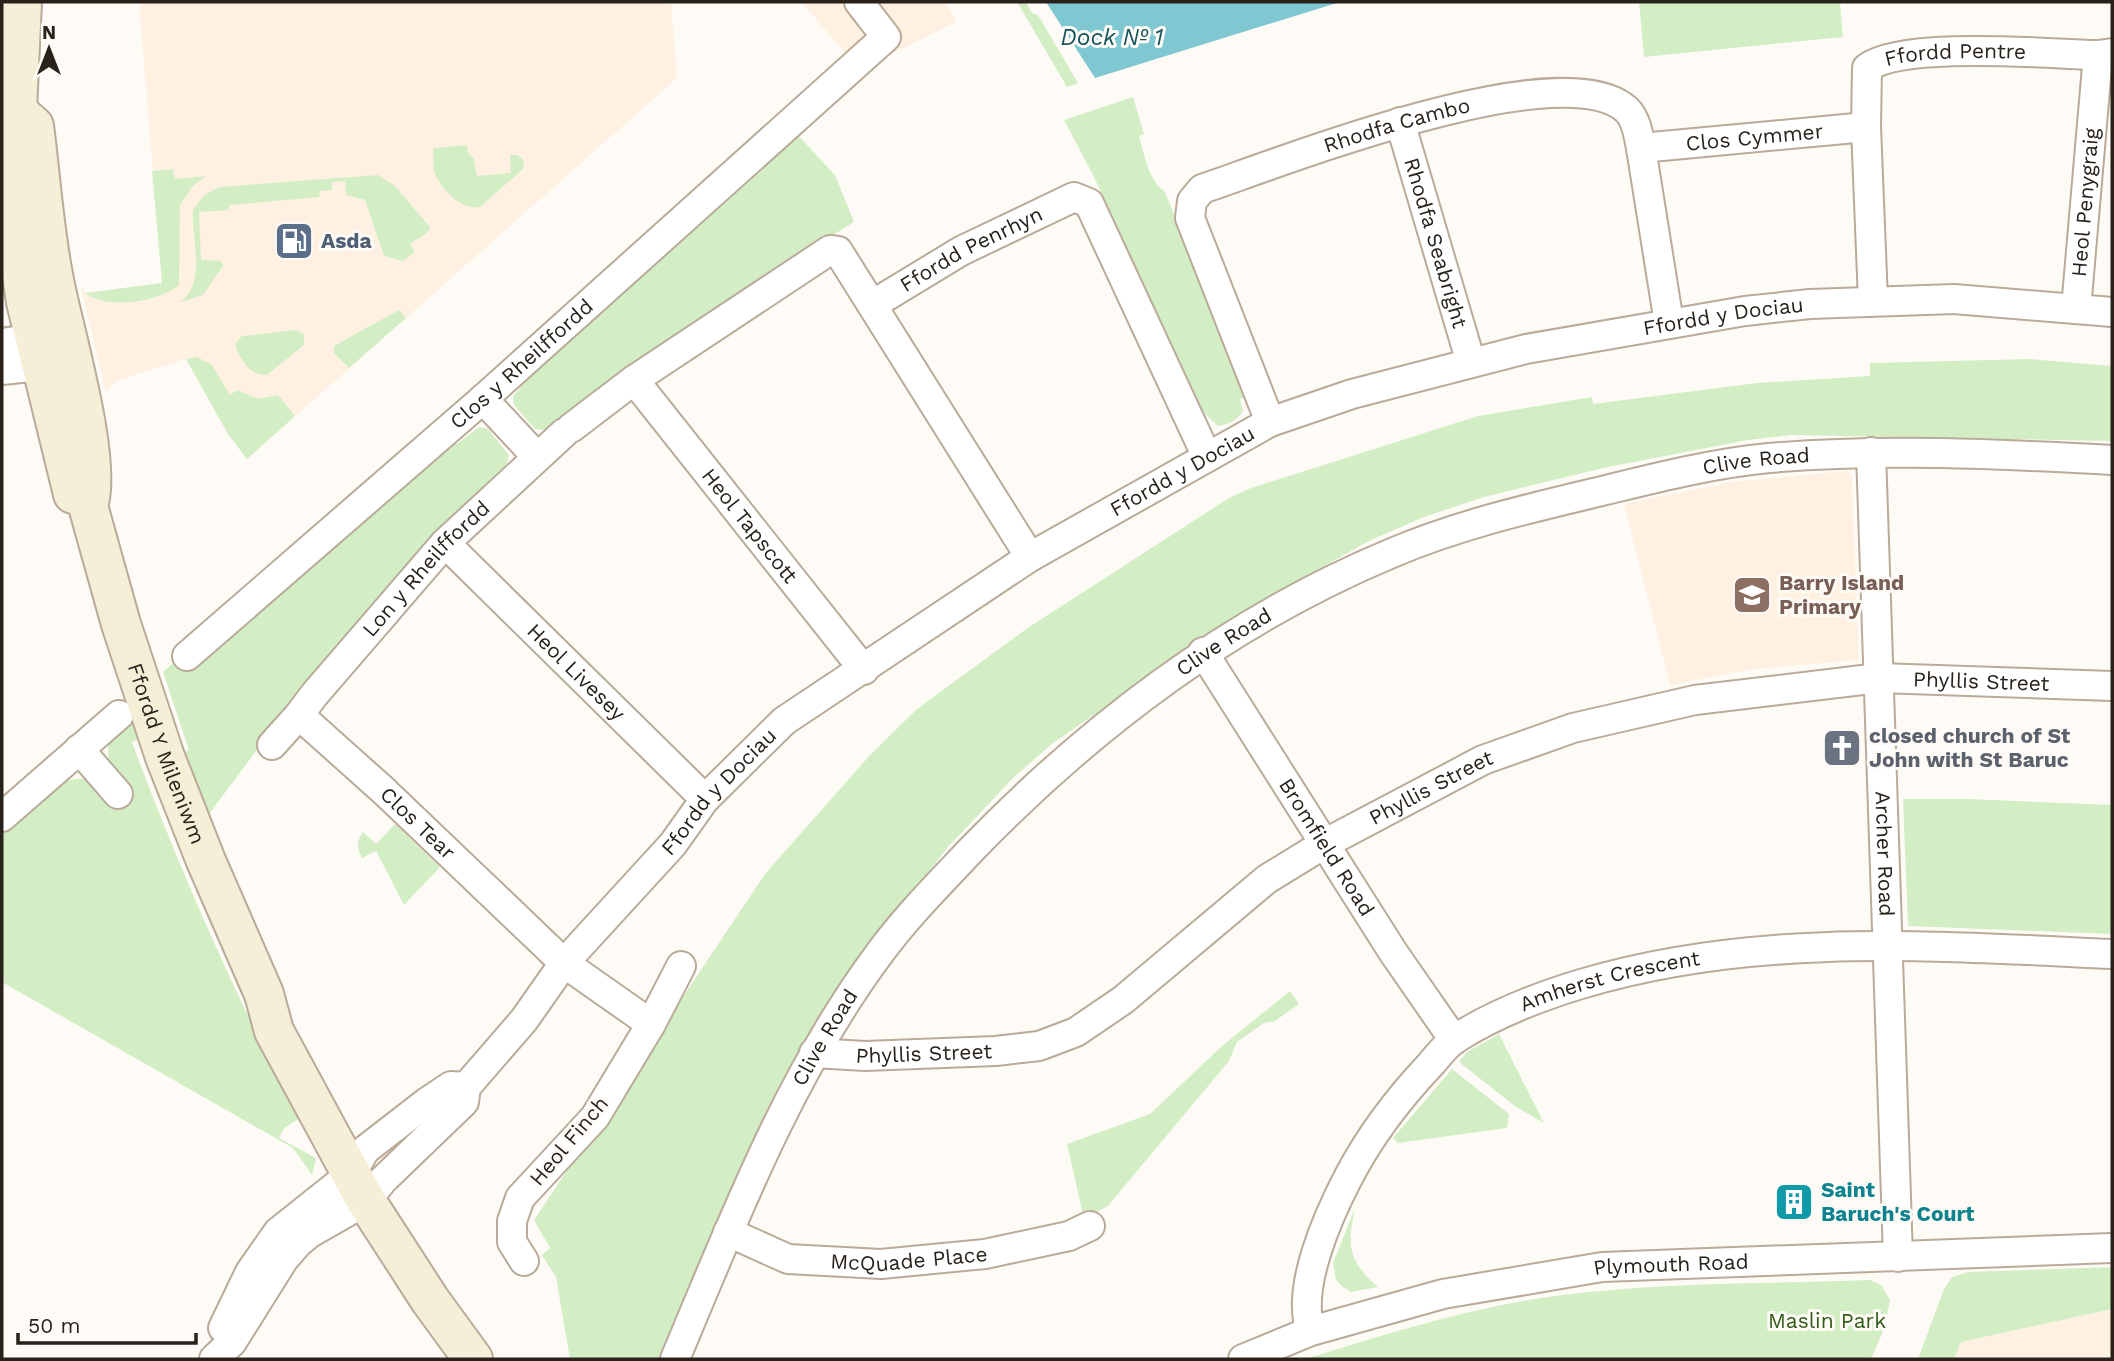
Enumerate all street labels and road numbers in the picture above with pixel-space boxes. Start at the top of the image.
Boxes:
street label: Ffordd Pentre [1882,38,2027,71]
street label: Rhodfa Cambo [1320,92,1472,158]
street label: Clos Cymmer [1685,118,1825,156]
street label: Heol Penygraig [2066,126,2104,278]
street label: Rhodfa Seabright [1399,155,1473,331]
street label: Ffordd Penrhyn [895,201,1046,297]
street label: Ffordd y Dociau [1641,292,1805,340]
street label: Clos y Rheilffordd [445,293,598,434]
street label: Ffordd y Dociau [1105,420,1259,521]
street label: Clive Road [1700,442,1811,480]
street label: Heol Tapscott [697,463,803,588]
street label: Lon y Rheilffordd [357,495,495,642]
street label: Clive Road [1171,602,1276,681]
street label: Heol Livesey [522,618,631,726]
street label: Ffordd Y Mileniwm [123,660,211,847]
street label: Phyllis Street [1913,666,2050,696]
street label: Ffordd y Dociau [656,723,781,860]
street label: Phyllis Street [1365,745,1496,830]
street label: Bromfield Road [1274,773,1380,921]
street label: Clos Tear [375,781,461,865]
street label: Archer Road [1870,791,1900,917]
street label: Amherst Crescent [1516,945,1702,1016]
street label: Clive Road [786,984,863,1090]
street label: Phyllis Street [855,1038,993,1068]
street label: Heol Finch [524,1091,613,1190]
street label: McQuade Place [830,1241,988,1276]
street label: Plymouth Road [1591,1249,1749,1280]

